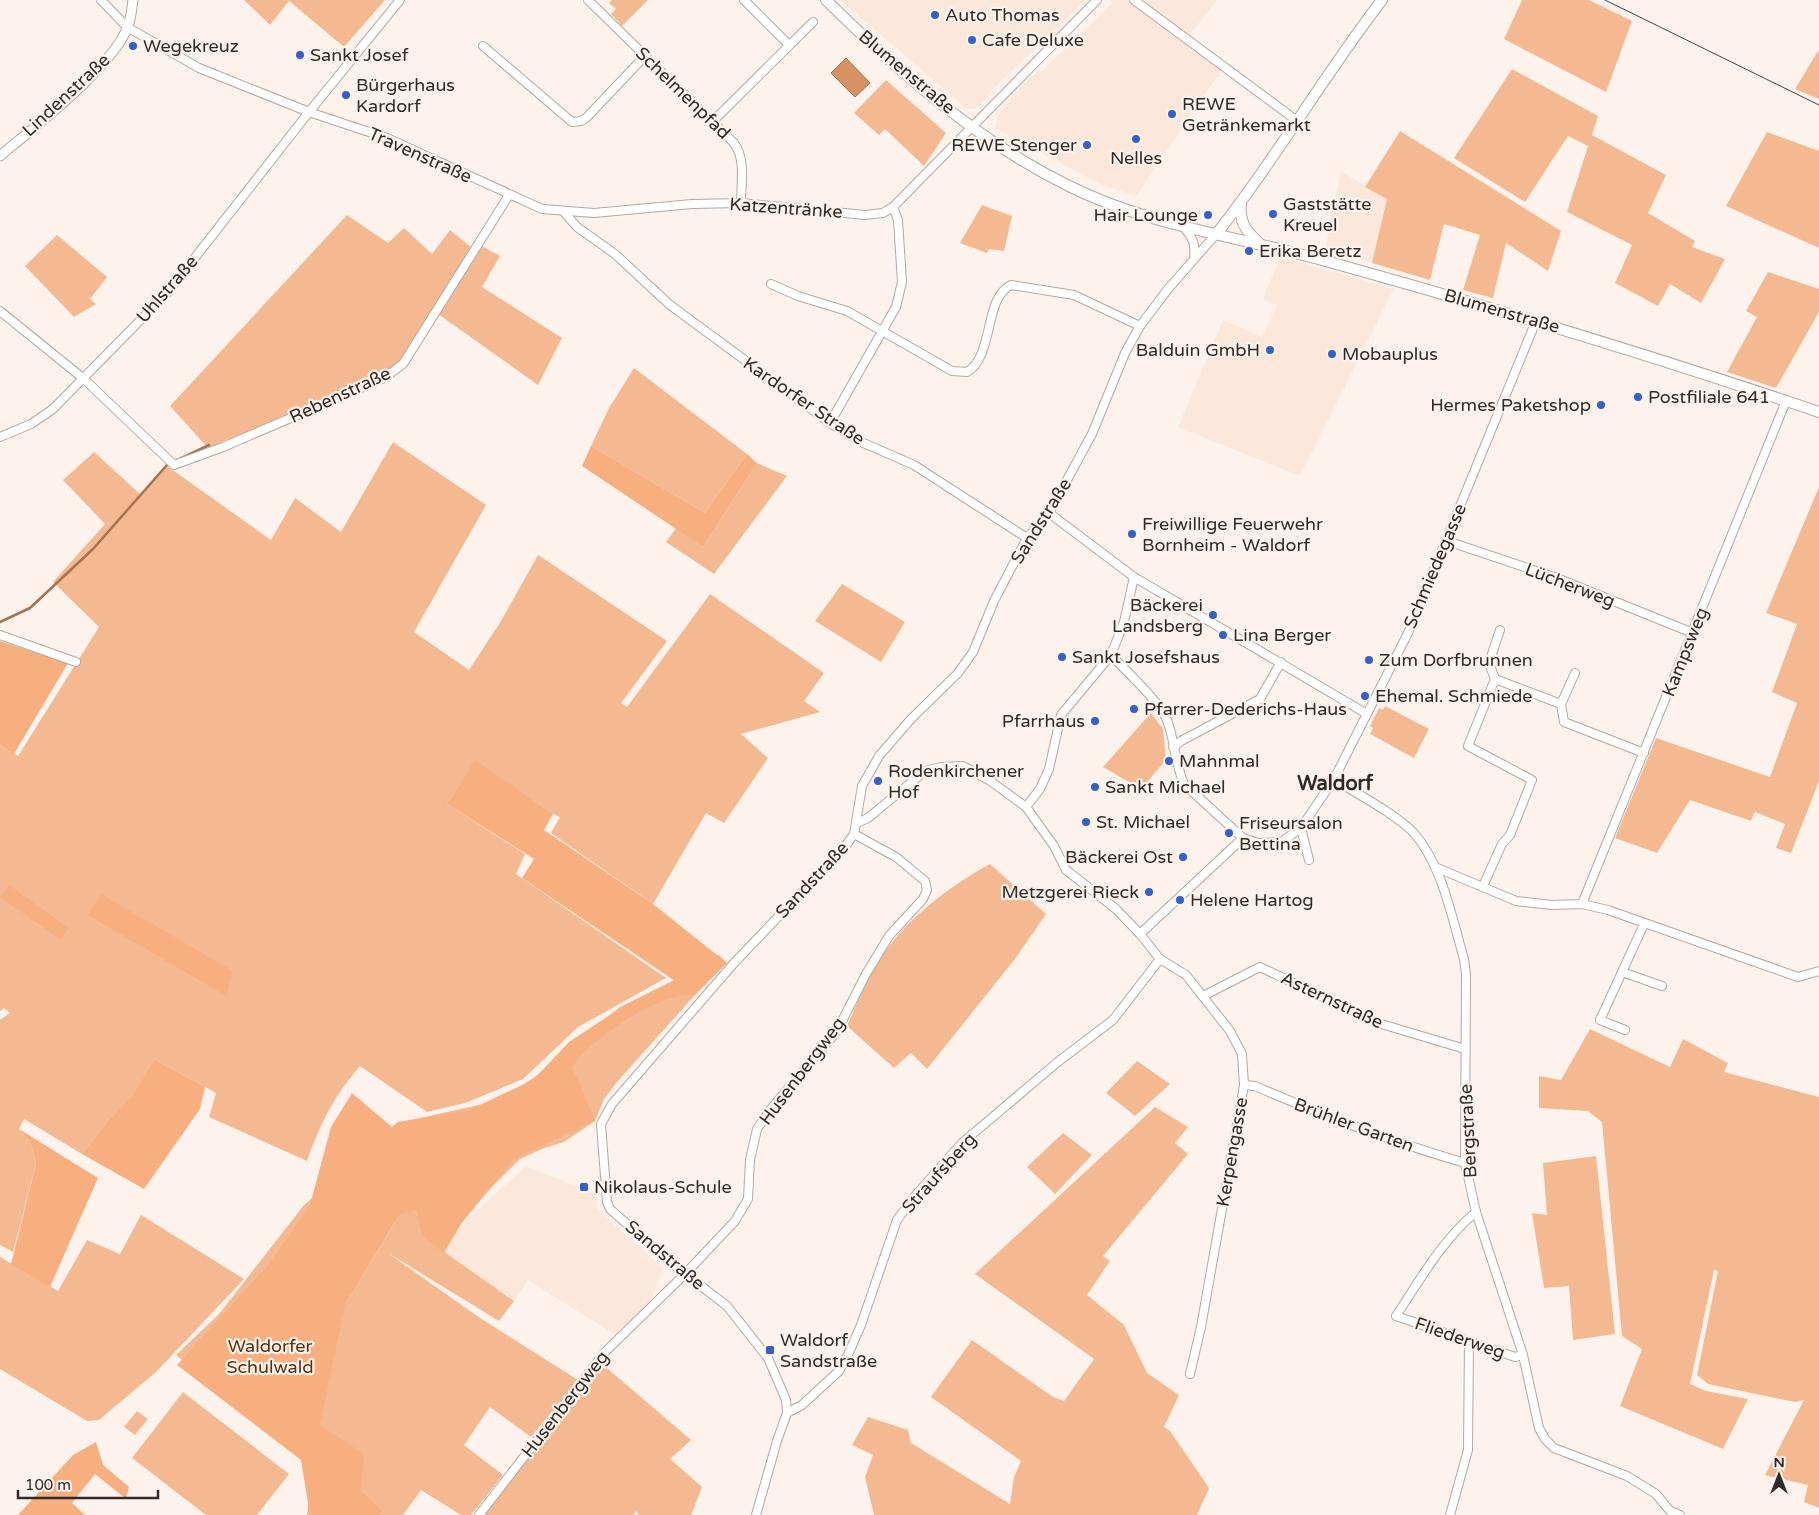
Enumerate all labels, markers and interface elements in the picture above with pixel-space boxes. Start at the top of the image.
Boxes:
place label: Auto Thomas [945,4,1060,26]
marker: Auto Thomas [929,9,941,21]
street label: Blumenstraße [854,25,960,119]
place label: Cafe Deluxe [982,29,1084,51]
marker: Cafe Deluxe [966,34,978,46]
place label: Wegekreuz [143,35,239,57]
marker: Wegekreuz [127,40,139,52]
street label: Schelmenpfad [631,42,735,144]
place label: Sankt Josef [310,44,409,66]
street label: Lindenstraße [18,49,114,141]
marker: Sankt Josef [294,49,306,61]
place label: Bürgerhaus Kardorf [356,74,455,117]
marker: Bürgerhaus Kardorf [340,89,352,101]
place label: REWE Getränkemarkt [1182,93,1311,136]
marker: REWE Getränkemarkt [1166,108,1178,120]
street label: Travenstraße [365,122,475,188]
marker: Nelles [1130,133,1142,145]
place label: REWE Stenger [951,134,1077,156]
marker: REWE Stenger [1081,139,1093,151]
place label: Nelles [1110,147,1162,169]
street label: Katzentränke [729,193,843,223]
place label: Gaststätte Kreuel [1283,193,1371,236]
place label: Hair Lounge [1093,204,1198,226]
marker: Gaststätte Kreuel [1267,208,1279,220]
marker: Hair Lounge [1202,209,1214,221]
place label: Erika Beretz [1259,240,1361,262]
marker: Erika Beretz [1243,245,1255,257]
street label: Uhlstraße [132,251,202,327]
street label: Blumenstraße [1442,284,1562,338]
place label: Balduin GmbH [1136,339,1260,361]
place label: Mobauplus [1342,343,1438,365]
marker: Balduin GmbH [1264,344,1276,356]
marker: Mobauplus [1326,348,1338,360]
street label: Kardorfer Straße [739,352,869,450]
street label: Rebenstraße [286,362,394,428]
place label: Postfiliale 641 [1648,386,1770,408]
marker: Postfiliale 641 [1632,391,1644,403]
place label: Hermes Paketshop [1430,394,1591,416]
marker: Hermes Paketshop [1595,399,1607,411]
street label: Sandstraße [1006,474,1076,568]
street label: Schmiedegasse [1399,500,1471,632]
place label: Freiwillige Feuerwehr Bornheim - Waldorf [1142,513,1323,556]
marker: Freiwillige Feuerwehr Bornheim - Waldorf [1126,528,1138,540]
street label: Lücherweg [1522,558,1618,612]
place label: Bäckerei Landsberg [1112,594,1203,637]
street label: Kampsweg [1657,604,1713,700]
marker: Bäckerei Landsberg [1207,609,1219,621]
place label: Lina Berger [1233,624,1331,646]
marker: Lina Berger [1217,629,1229,641]
place label: Sankt Josefshaus [1072,646,1220,668]
place label: Zum Dorfbrunnen [1379,649,1533,671]
marker: Sankt Josefshaus [1056,651,1068,663]
marker: Zum Dorfbrunnen [1363,654,1375,666]
place label: Ehemal. Schmiede [1375,685,1533,707]
marker: Ehemal. Schmiede [1359,690,1371,702]
place label: Pfarrer-Dederichs-Haus [1144,698,1347,720]
marker: Pfarrer-Dederichs-Haus [1128,703,1140,715]
place label: Pfarrhaus [1002,710,1085,732]
marker: Pfarrhaus [1089,715,1101,727]
place label: Mahnmal [1179,750,1260,772]
marker: Mahnmal [1163,755,1175,767]
place label: Rodenkirchener Hof [888,760,1024,803]
district label: Waldorf [1297,772,1373,796]
marker: Rodenkirchener Hof [872,775,884,787]
place label: Sankt Michael [1105,776,1226,798]
marker: Sankt Michael [1089,781,1101,793]
place label: St. Michael [1096,811,1190,833]
place label: Friseursalon Bettina [1239,812,1343,855]
marker: St. Michael [1080,816,1092,828]
marker: Friseursalon Bettina [1223,827,1235,839]
street label: Sandstraße [771,837,853,923]
place label: Bäckerei Ost [1065,846,1173,868]
marker: Bäckerei Ost [1177,851,1189,863]
place label: Metzgerei Rieck [1001,881,1139,903]
marker: Metzgerei Rieck [1143,886,1155,898]
place label: Helene Hartog [1190,889,1314,911]
marker: Helene Hartog [1174,894,1186,906]
street label: Asternstraße [1277,967,1387,1033]
street label: Husenbergweg [754,1013,850,1129]
street label: Bergstraße [1455,1083,1481,1179]
street label: Brühler Garten [1291,1093,1417,1157]
street label: Kerpengasse [1212,1096,1252,1208]
street label: Straufsberg [897,1128,981,1218]
place label: Nikolaus-Schule [594,1176,732,1198]
marker: Nikolaus-Schule [578,1181,590,1193]
street label: Sandstraße [621,1215,709,1295]
street label: Fliederweg [1412,1312,1508,1364]
place label: Waldorf Sandstraße [780,1329,877,1372]
park label: Waldorfer Schulwald [226,1335,314,1378]
marker: Waldorf Sandstraße [764,1344,776,1356]
street label: Husenbergweg [517,1346,613,1462]
north arrow [1754,1450,1804,1500]
text: N [1773,1454,1785,1471]
scale bar [18,1468,158,1500]
text: 100 m [25,1476,71,1494]

